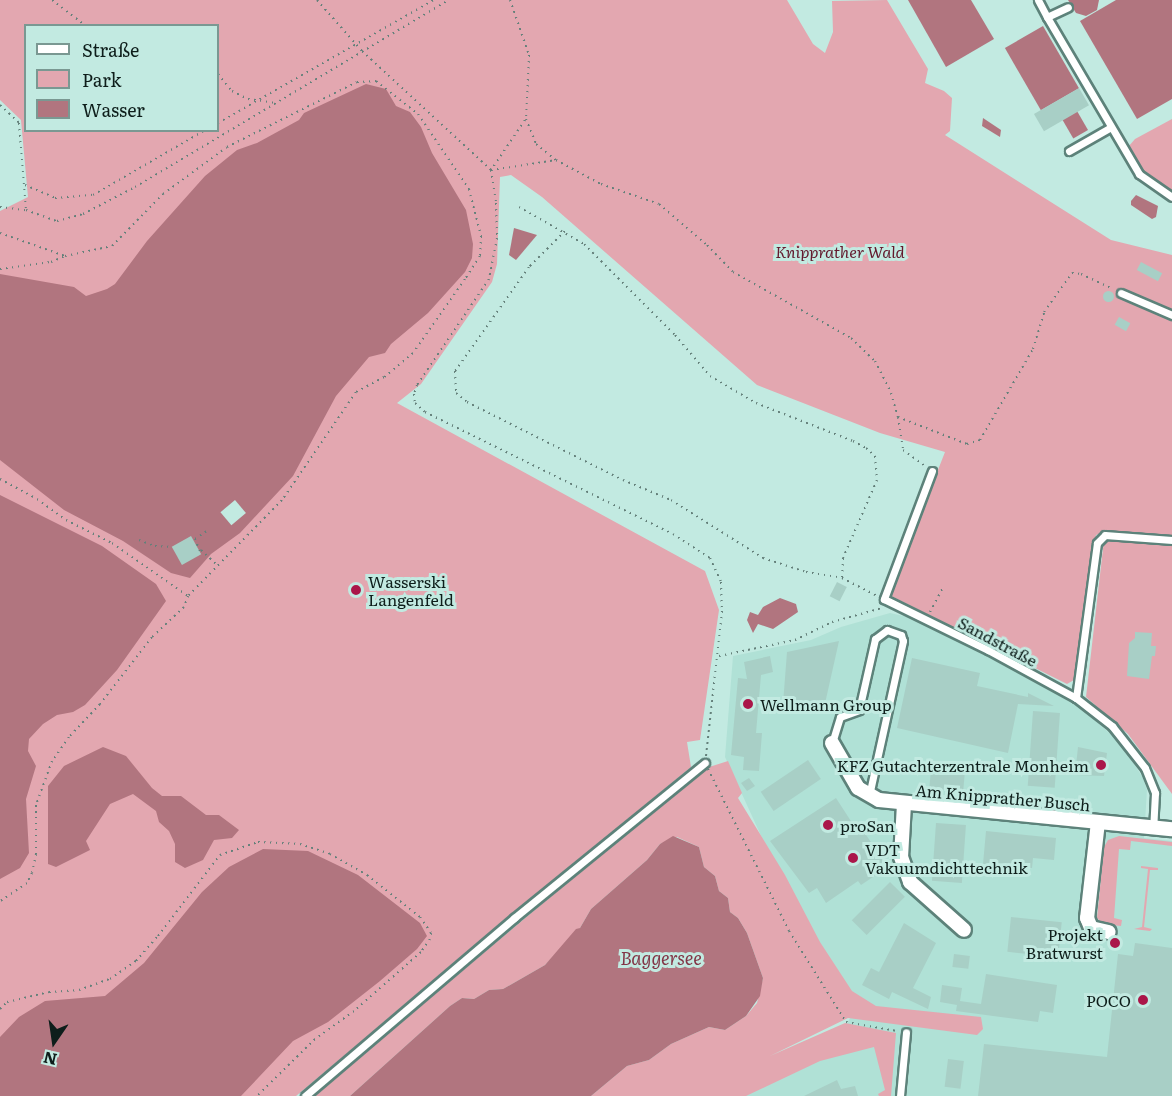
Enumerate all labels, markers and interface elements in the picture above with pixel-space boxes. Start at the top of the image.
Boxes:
legend [24,24,219,132]
text: Straße [82,36,139,63]
text: Park [82,66,121,93]
text: Wasser [82,96,145,123]
park label: Knipprather Wald [775,241,905,261]
place label: Wasserski Langenfeld [368,571,454,609]
marker: Wasserski Langenfeld [349,583,363,597]
street label: Sandstraße [955,612,1041,670]
place label: Wellmann Group [760,694,892,714]
marker: Wellmann Group [741,697,755,711]
place label: KFZ Gutachterzentrale Monheim [837,755,1089,775]
marker: KFZ Gutachterzentrale Monheim [1094,758,1108,772]
street label: Am Knipprather Busch [915,780,1091,814]
place label: proSan [840,815,895,835]
marker: proSan [821,818,835,832]
place label: VDT Vakuumdichttechnik [865,839,1028,877]
marker: VDT Vakuumdichttechnik [846,851,860,865]
place label: Projekt Bratwurst [1026,924,1103,962]
marker: Projekt Bratwurst [1108,936,1122,950]
water label: Baggersee [620,947,702,969]
place label: POCO [1086,990,1131,1010]
marker: POCO [1136,993,1150,1007]
north arrow [24,1012,84,1072]
text: N [41,1046,59,1073]

